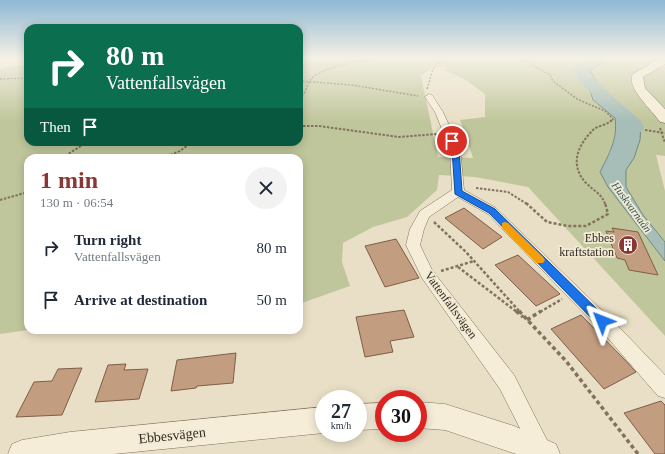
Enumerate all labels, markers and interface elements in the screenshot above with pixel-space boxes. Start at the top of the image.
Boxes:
icon: right [40,40,92,92]
text: 80 m [106,40,164,71]
text: Vattenfallsvägen [106,73,226,93]
icon: arrive [79,116,101,138]
text: Then [40,119,71,135]
pin [435,124,469,158]
icon: arrive [441,130,463,152]
text: 1 min [40,167,98,193]
button: close [245,167,287,209]
water label: Huskvarnaån [609,179,655,235]
text: 130 m · 06:54 [40,195,113,210]
place label: Ebbes kraftstation [559,231,614,259]
text: Turn right [74,232,141,248]
building icon: Ebbes kraftstation [617,234,639,256]
icon: right [40,237,62,259]
text: 80 m [257,240,287,256]
text: Vattenfallsvägen [74,249,161,264]
street label: Vattenfallsvägen [422,269,480,341]
icon: arrive [40,289,62,311]
text: Arrive at destination [74,292,207,308]
text: 50 m [257,292,287,308]
position arrow [581,300,623,342]
speed limit sign: 30 [375,390,427,442]
text: 27 [331,400,351,422]
text: km/h [331,420,351,431]
street label: Ebbesvägen [138,425,206,446]

